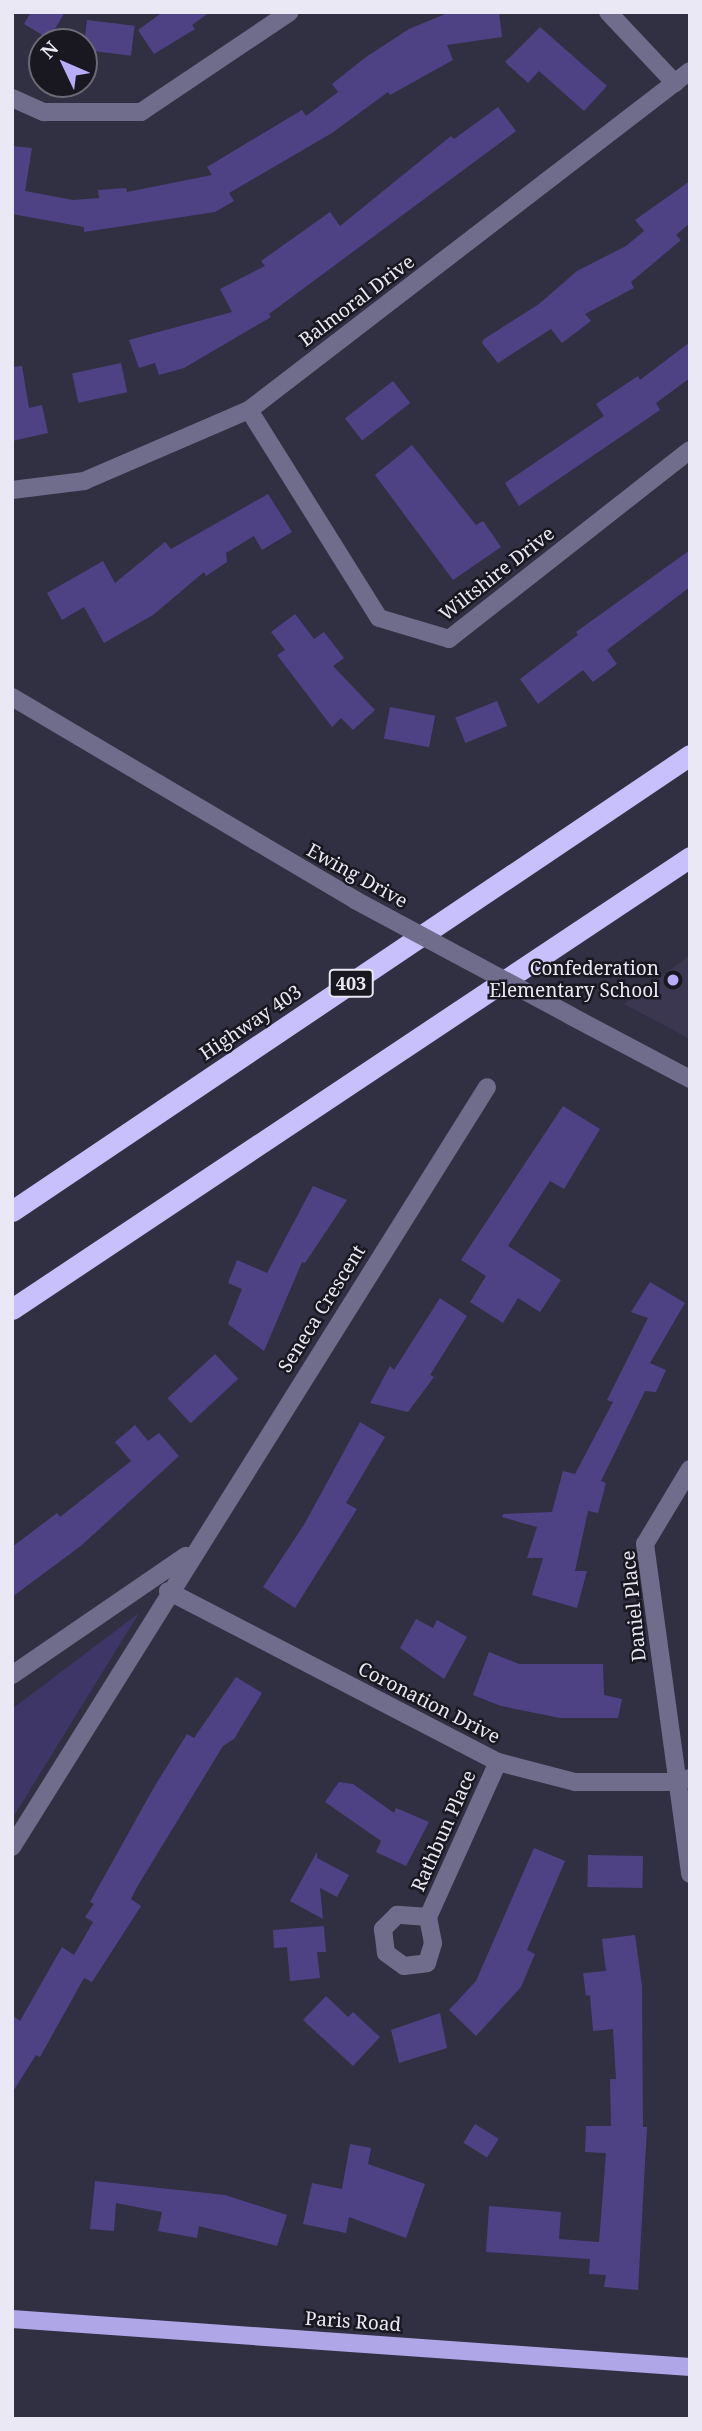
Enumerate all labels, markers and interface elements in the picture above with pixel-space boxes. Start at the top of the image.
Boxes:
north arrow [28,28,98,98]
text: N [35,35,64,64]
street label: Balmoral Drive [295,250,419,352]
street label: Wiltshire Drive [435,522,559,626]
street label: Ewing Drive [303,839,411,913]
place label: Confederation Elementary School [489,958,659,1002]
road number: 403 [328,968,374,998]
marker: Confederation Elementary School [665,972,681,988]
street label: Highway 403 [196,981,306,1065]
street label: Seneca Crescent [274,1241,370,1377]
street label: Daniel Place [617,1549,651,1663]
street label: Coronation Drive [354,1657,504,1749]
street label: Rathbun Place [407,1767,481,1895]
street label: Paris Road [304,2307,402,2337]

